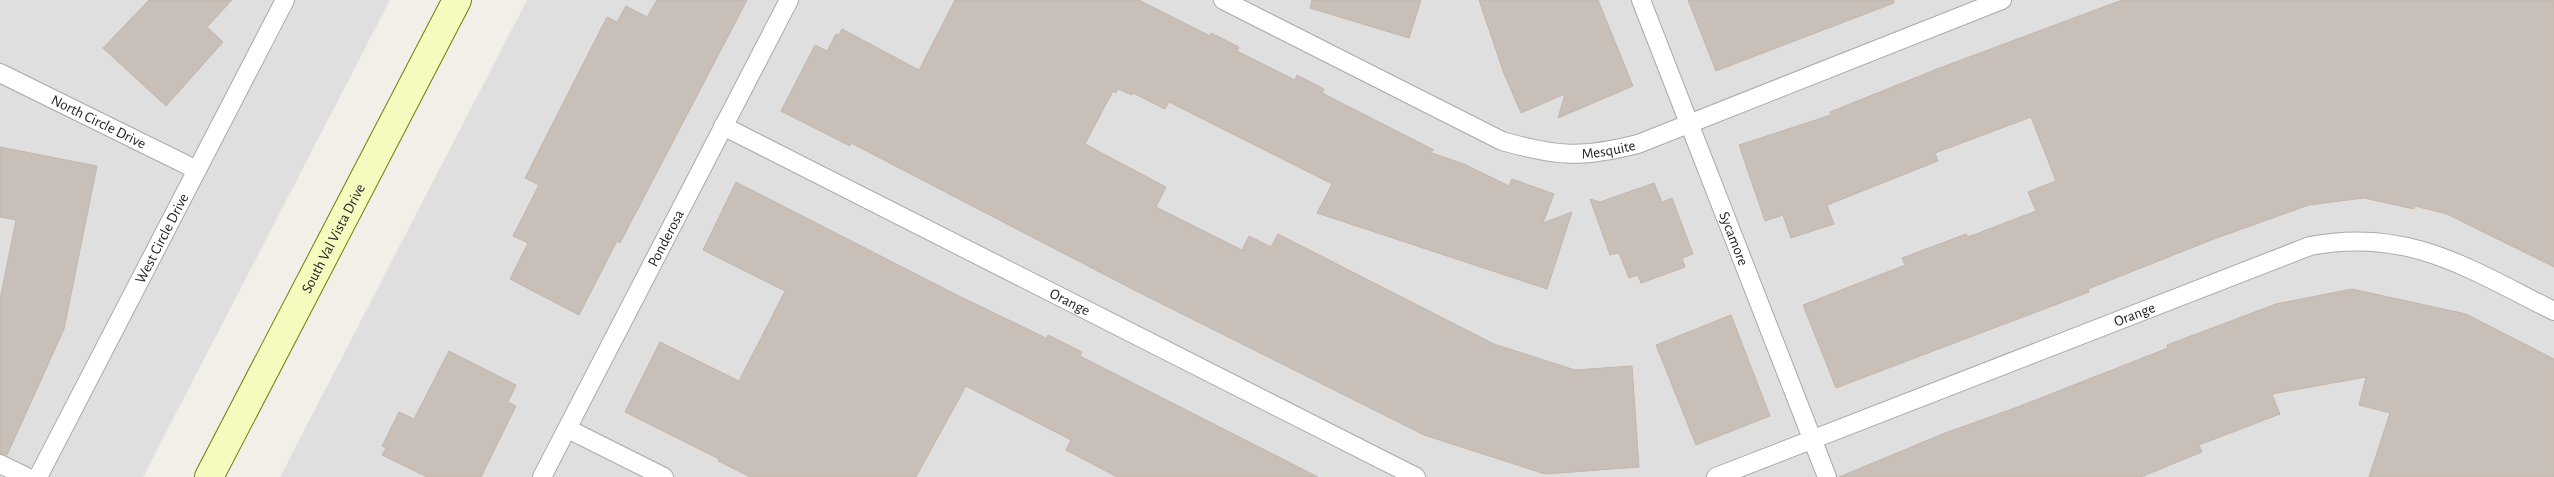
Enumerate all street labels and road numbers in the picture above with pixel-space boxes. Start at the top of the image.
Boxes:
street label: North Circle Drive [49,92,149,151]
street label: Mesquite [1581,137,1637,161]
street label: South Val Vista Drive [299,181,368,295]
street label: West Circle Drive [132,191,191,286]
street label: Ponderosa [645,207,687,269]
street label: Sycamore [1717,210,1751,268]
street label: Orange [1047,285,1093,318]
street label: Orange [2112,299,2157,329]

